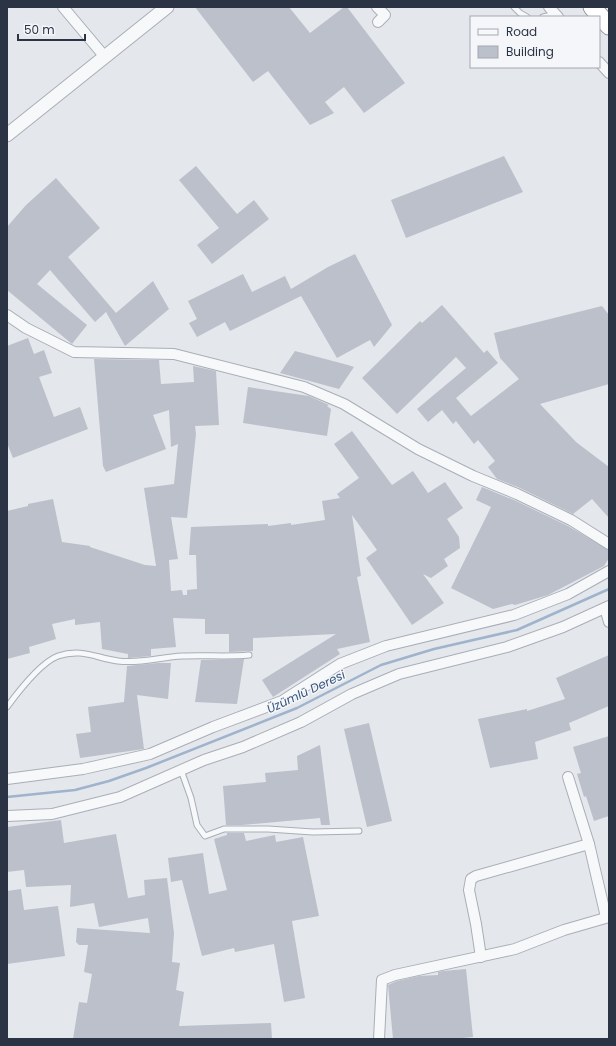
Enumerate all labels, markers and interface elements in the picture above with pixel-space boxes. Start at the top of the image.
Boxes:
scale bar [18,16,85,42]
legend [470,16,600,68]
text: 50 m [24,21,55,38]
text: Road [506,23,537,40]
text: Building [506,43,554,60]
water label: Üzümlü Deresi [264,665,349,717]

